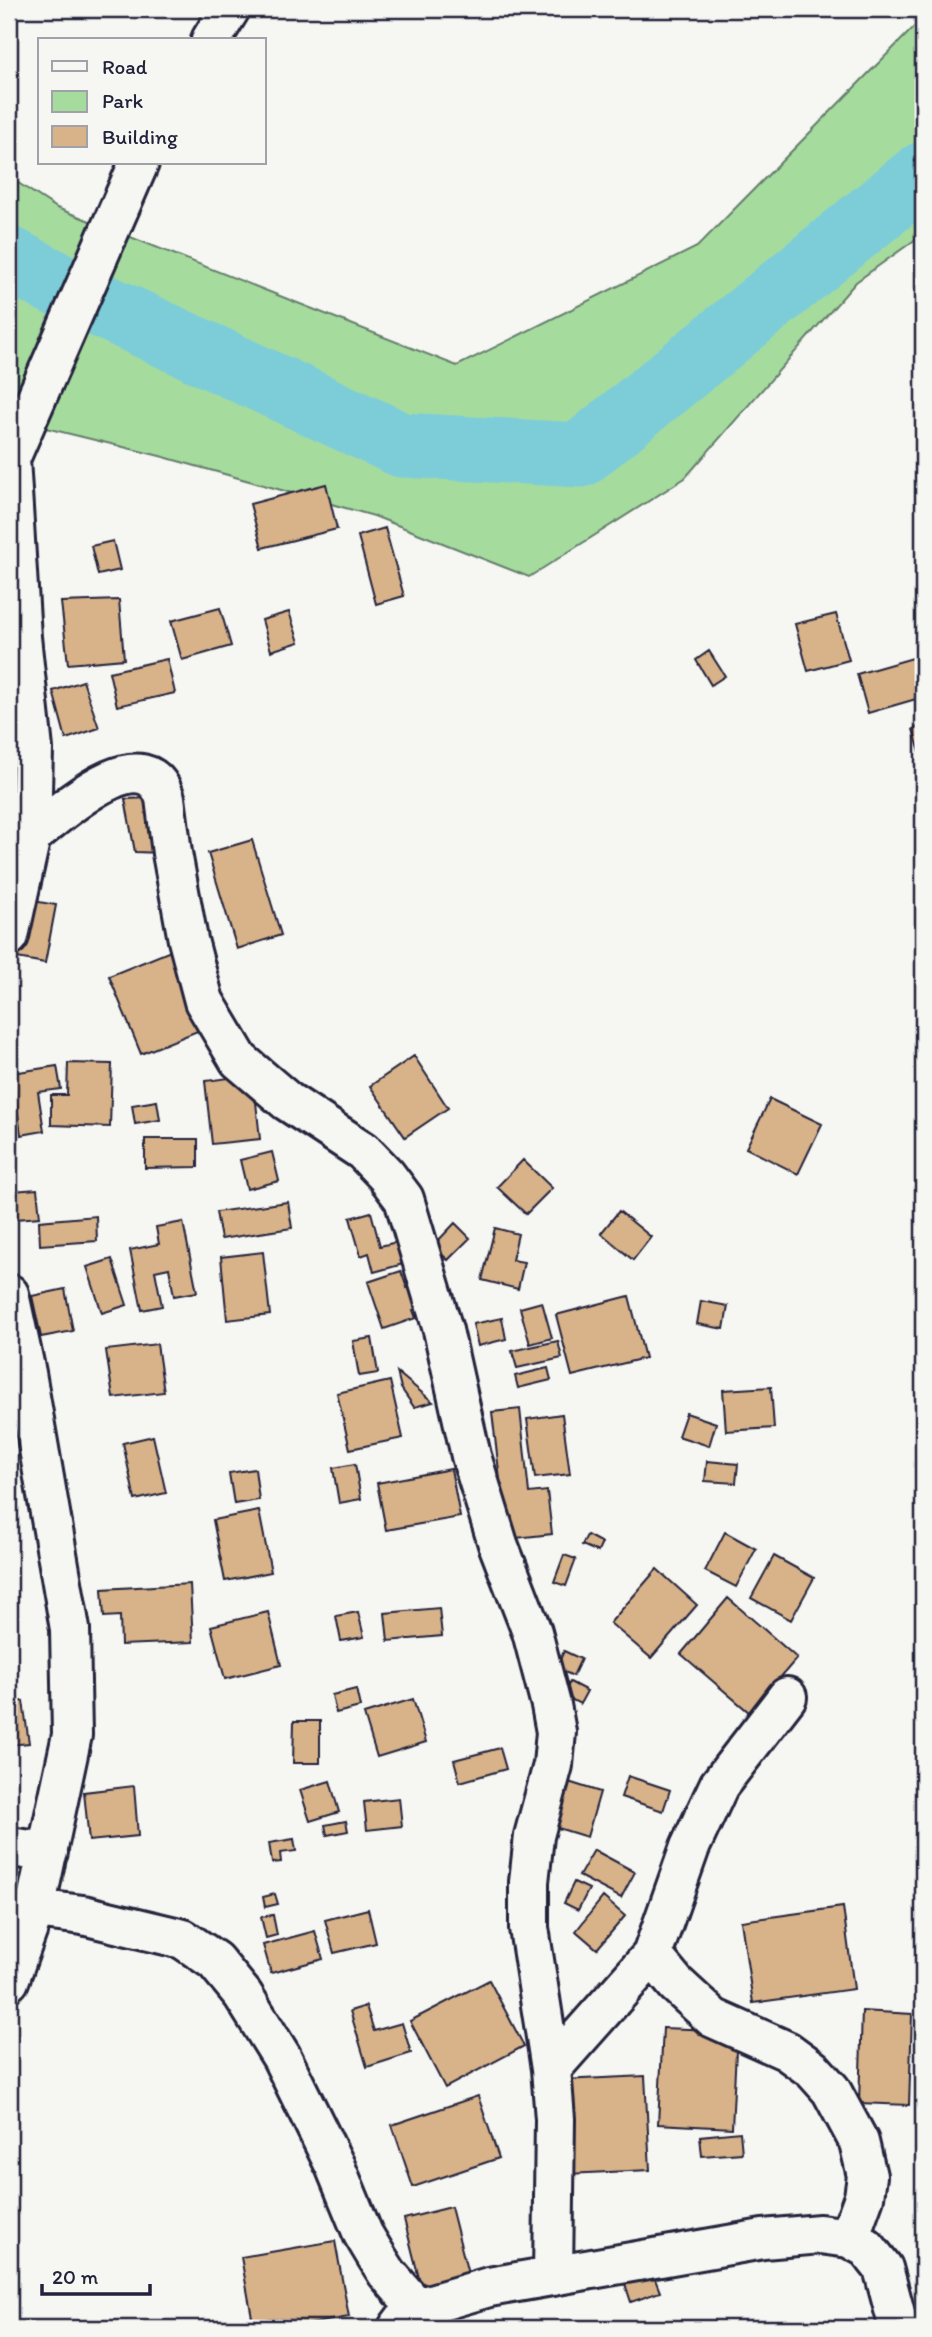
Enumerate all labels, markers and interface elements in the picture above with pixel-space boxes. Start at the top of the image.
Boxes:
legend [38,38,266,164]
text: Road [102,54,148,79]
text: Park [102,88,144,113]
text: Building [102,124,178,149]
scale bar [42,2253,150,2297]
text: 20 m [52,2264,99,2289]

